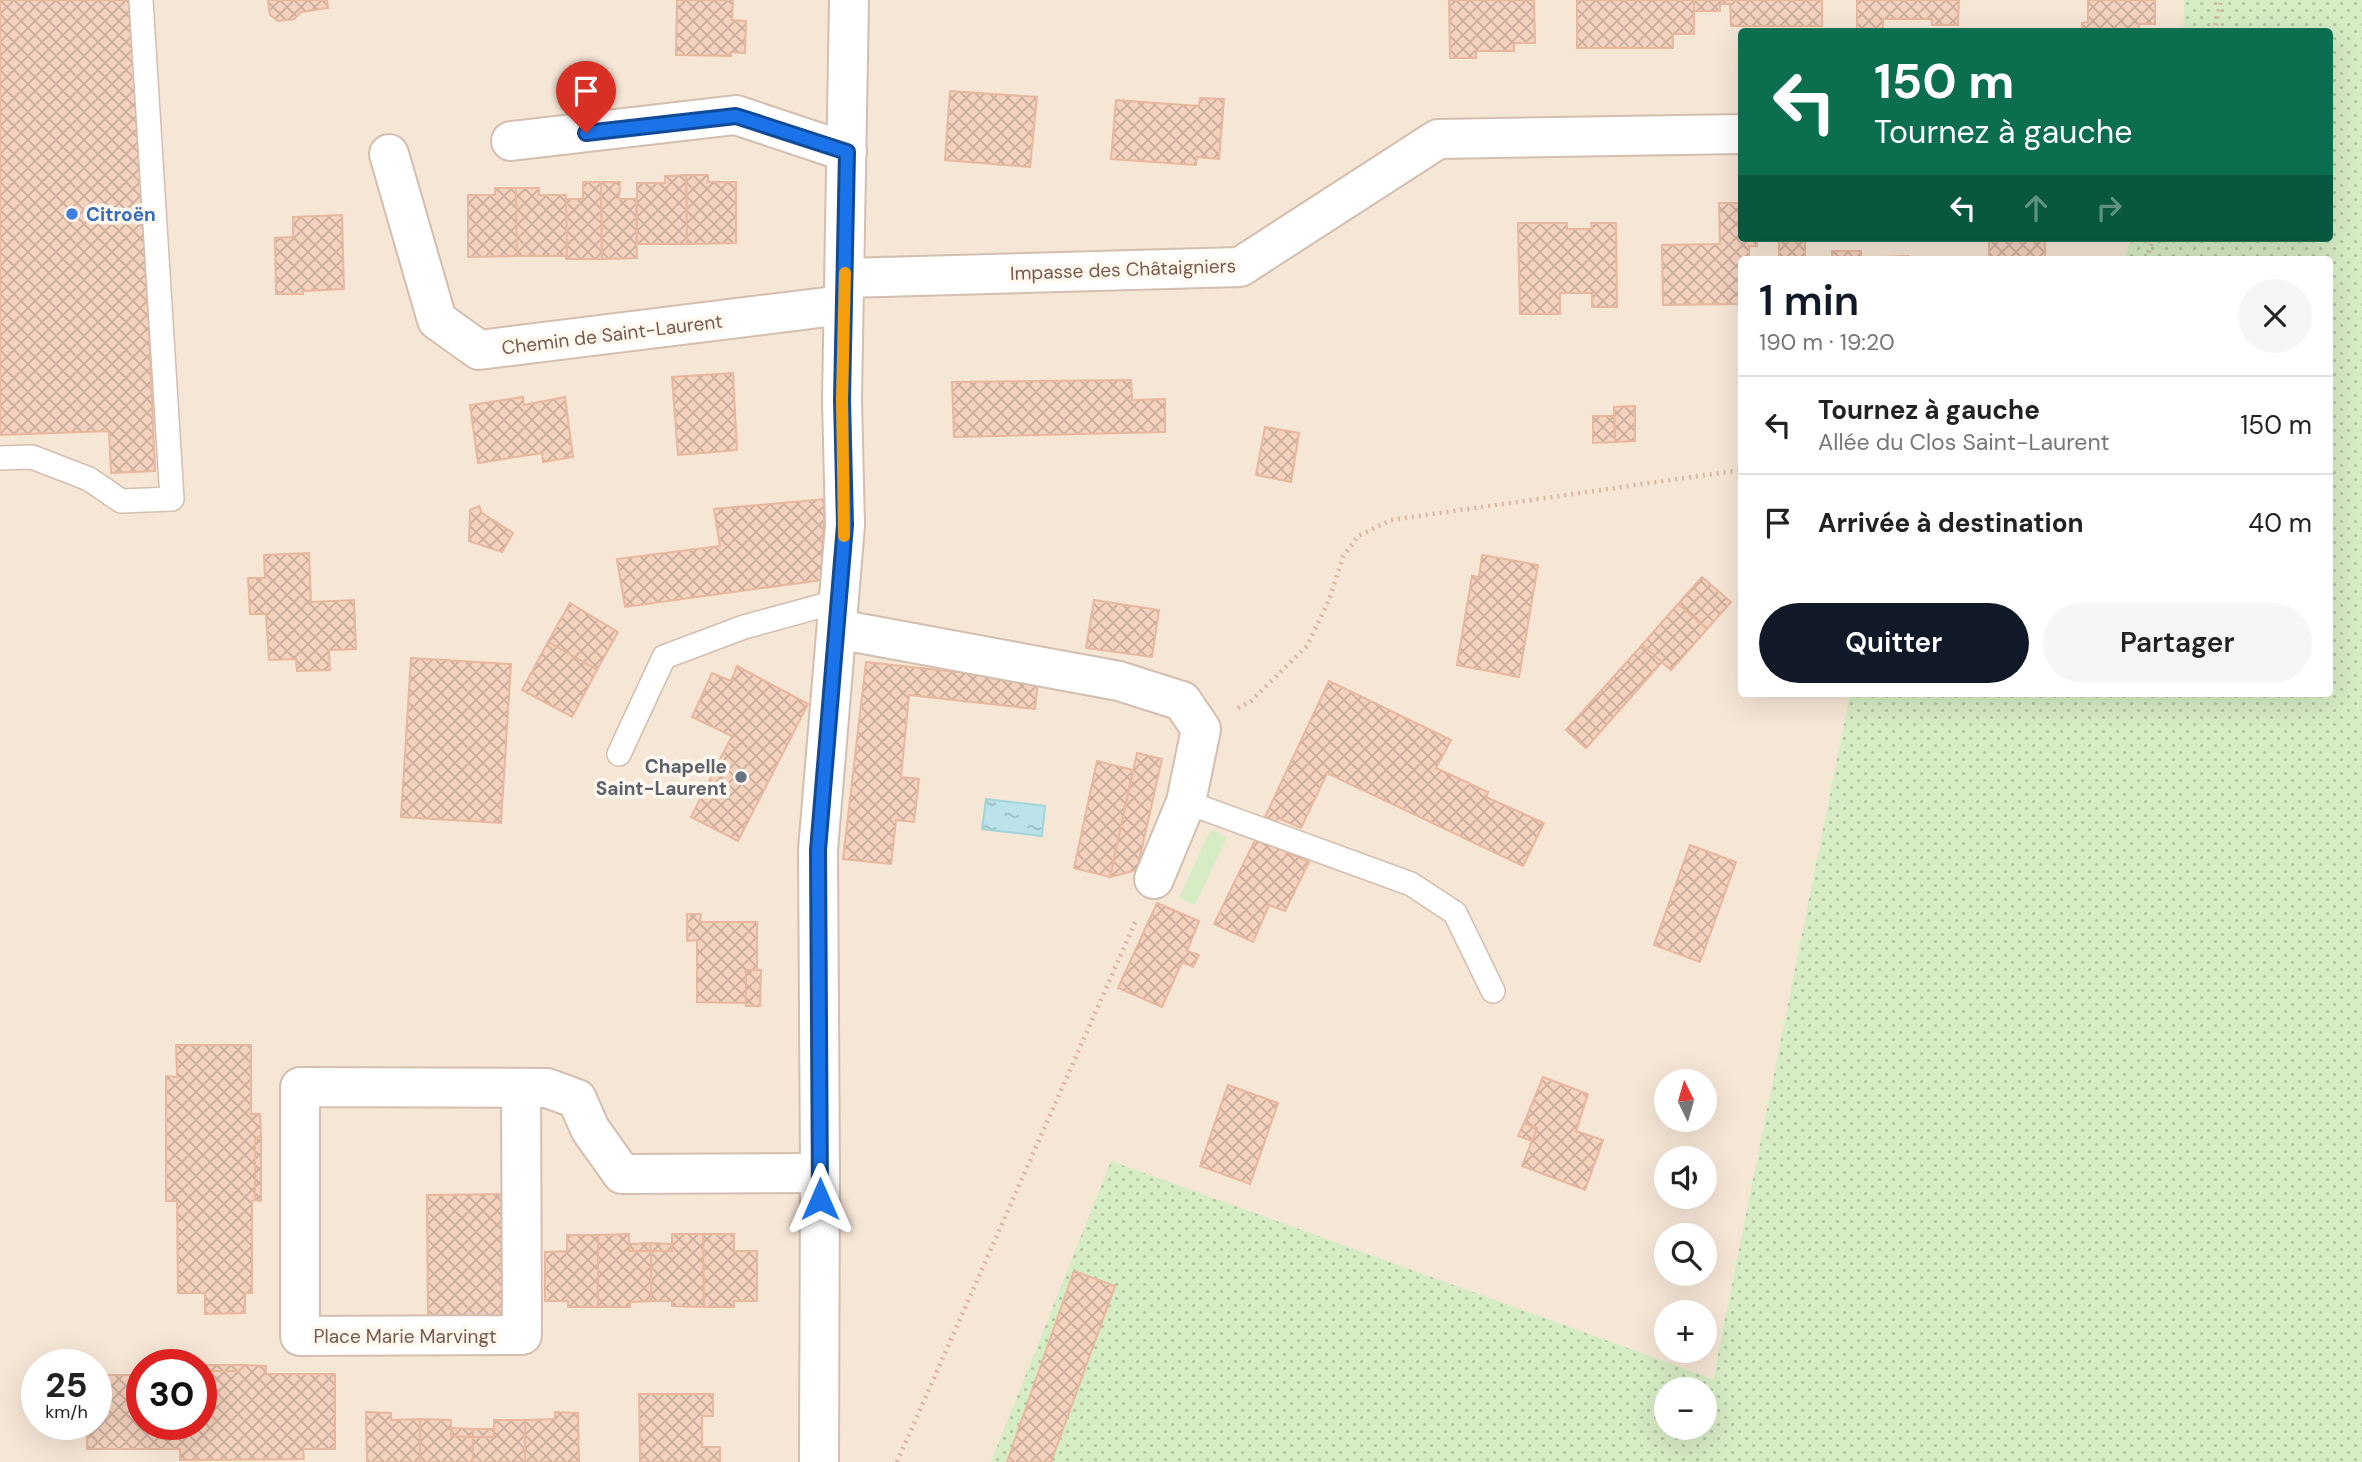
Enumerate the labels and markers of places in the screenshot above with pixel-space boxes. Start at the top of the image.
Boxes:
pin [556,61,616,133]
place label: Citroën [86,202,156,227]
marker: Citroën [64,206,80,222]
place label: Chapelle Saint-Laurent [596,754,727,801]
marker: Chapelle Saint-Laurent [733,769,749,785]

